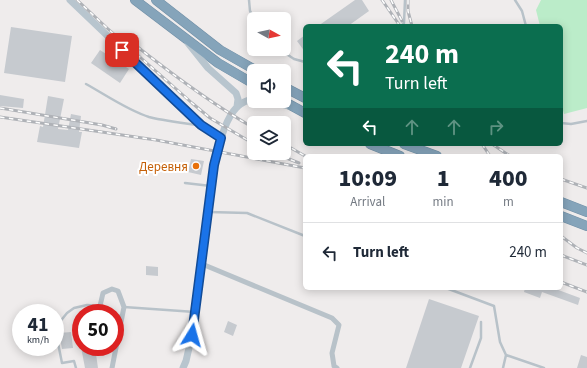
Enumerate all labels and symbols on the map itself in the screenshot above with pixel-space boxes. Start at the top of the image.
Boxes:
north arrow [247,12,291,56]
pin [105,33,139,67]
place label: Деревня [139,158,188,176]
marker: Деревня [191,161,201,171]
speed limit sign: 50 [72,304,124,356]
position arrow [171,314,213,356]

